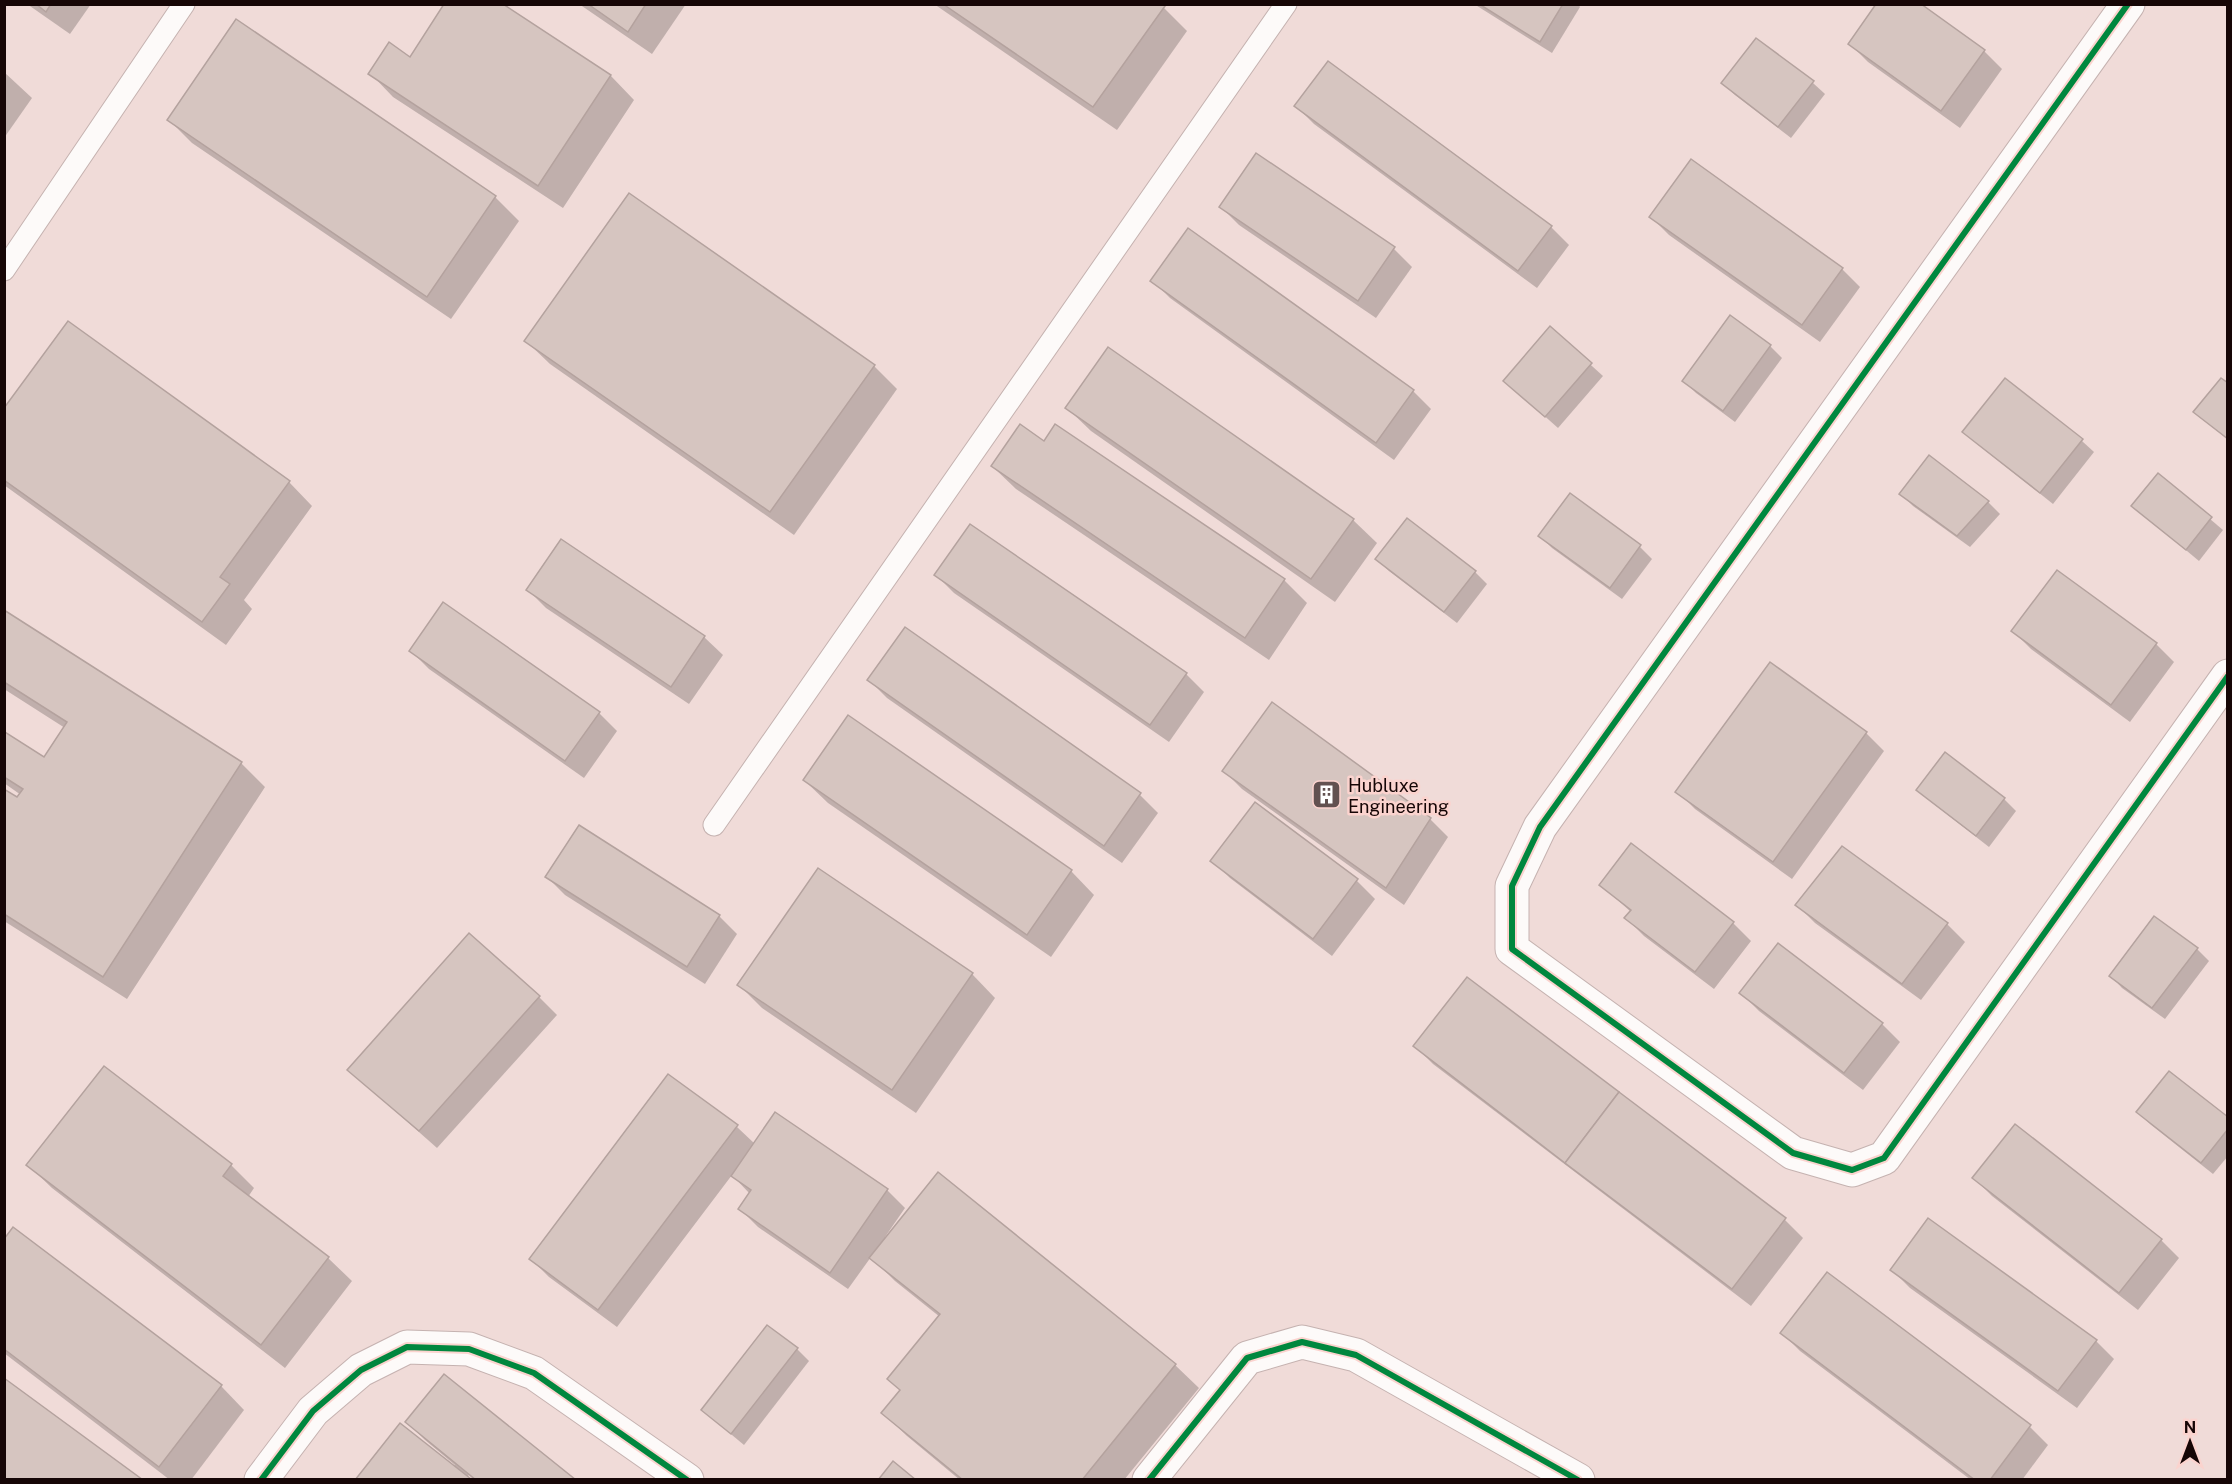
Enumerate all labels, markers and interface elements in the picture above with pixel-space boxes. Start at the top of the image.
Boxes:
place label: Hubluxe Engineering [1348,775,1449,817]
building icon: Hubluxe Engineering [1311,779,1343,811]
north arrow [2160,1412,2220,1472]
text: N [2184,1418,2196,1437]

